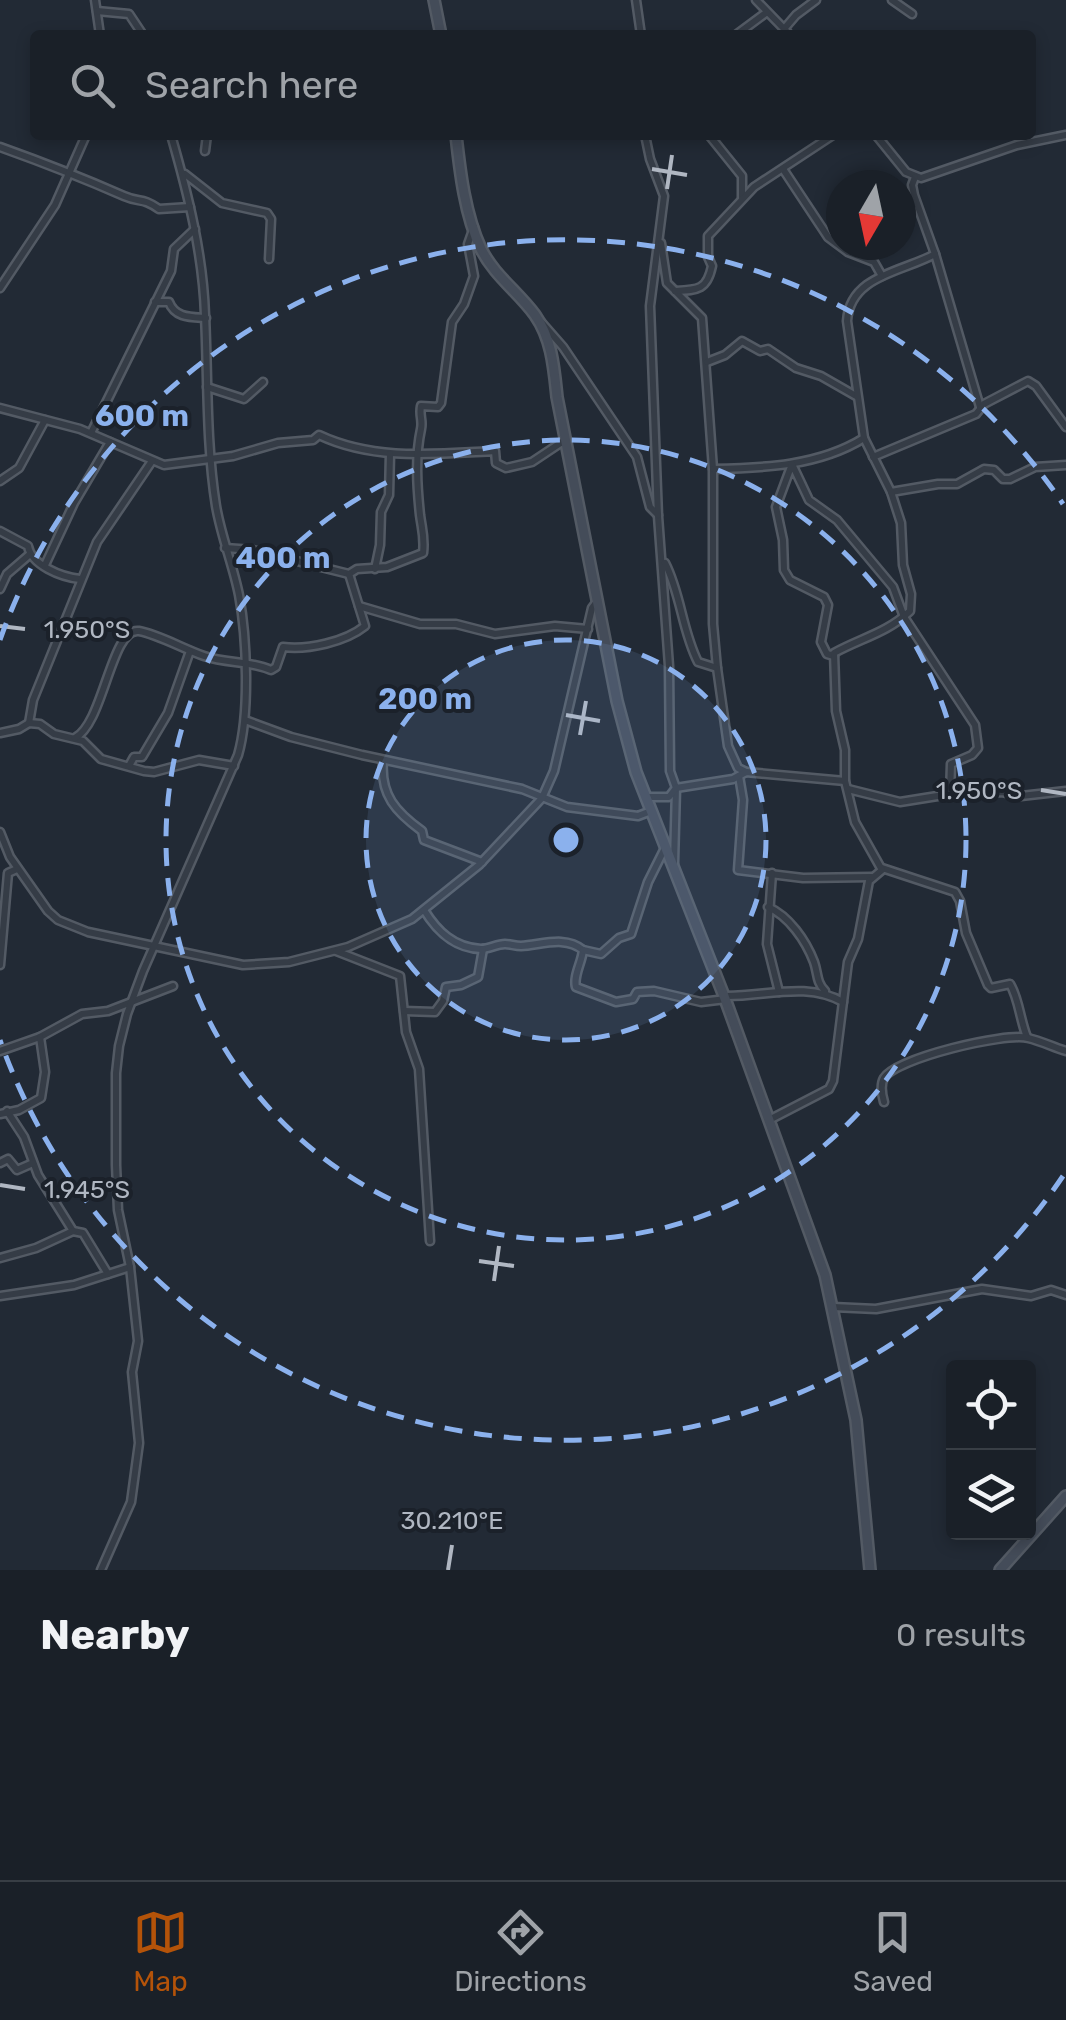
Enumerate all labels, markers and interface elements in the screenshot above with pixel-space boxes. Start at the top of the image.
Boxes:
search box [30,30,1036,140]
icon: search [65,58,120,113]
text: Search here [145,62,358,108]
north arrow [826,170,916,260]
text: 600 m [95,398,189,434]
text: 400 m [235,540,331,576]
text: 1.950°S [44,615,130,644]
text: 200 m [378,681,472,717]
text: 1.950°S [936,776,1022,805]
centre of rings [548,822,584,858]
text: 1.945°S [44,1175,130,1204]
map controls [946,1360,1036,1540]
button: locate [946,1360,1036,1450]
button: layers [946,1450,1036,1540]
text: 30.210°E [401,1506,503,1535]
text: Nearby [40,1610,190,1660]
text: 0 results [896,1616,1026,1654]
tab: Map [133,1905,188,1998]
tab: Directions [454,1905,587,1998]
tab: Saved [853,1905,933,1998]

